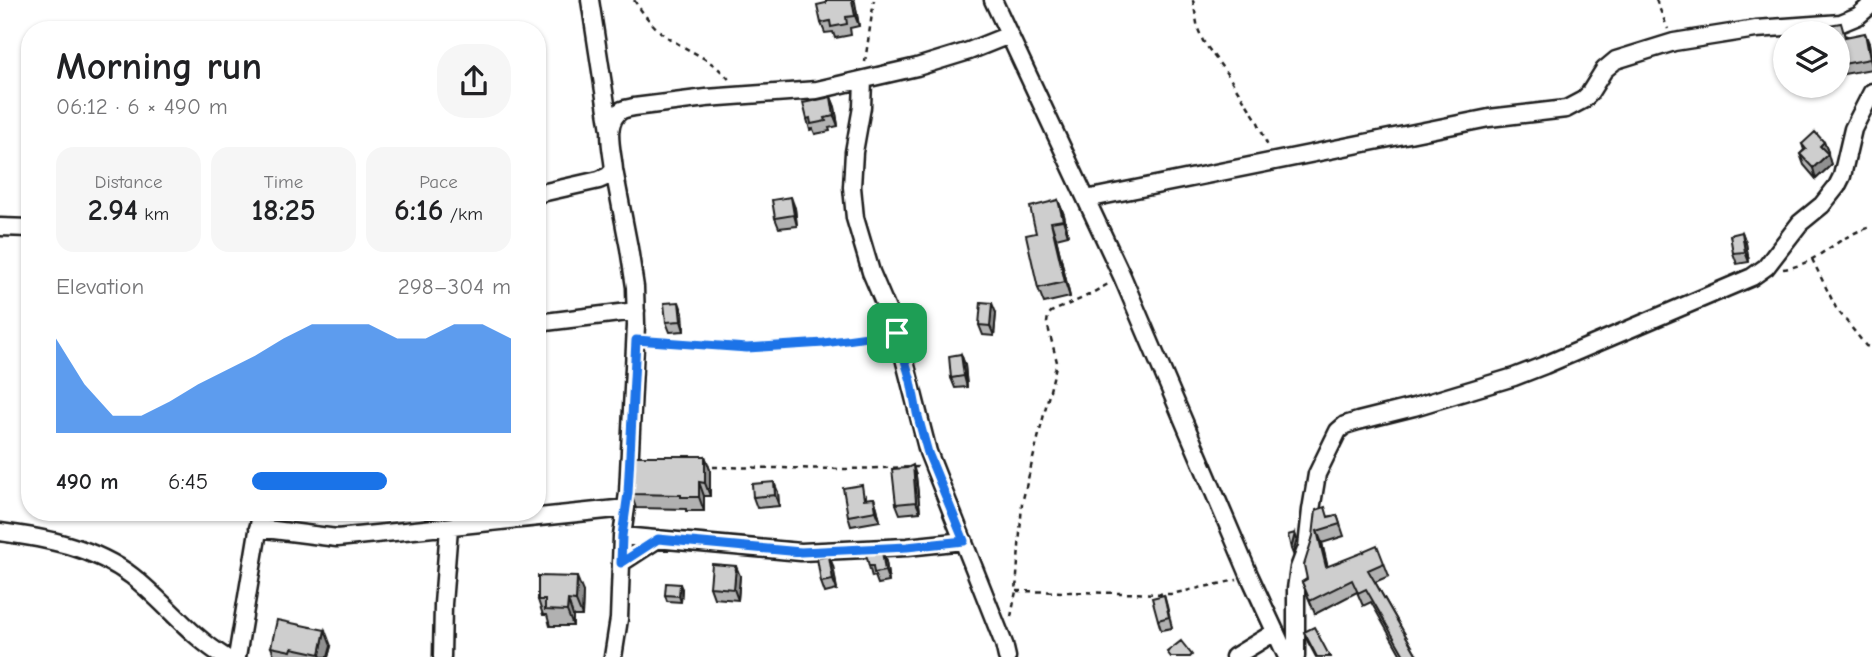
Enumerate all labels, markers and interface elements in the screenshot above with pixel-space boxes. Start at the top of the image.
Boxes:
map controls [1773,21,1850,98]
button: layers [1773,21,1850,98]
button: share [437,44,511,118]
text: Morning run [56,45,262,89]
text: 06:12 · 6 × 490 m [56,93,228,120]
text: Distance [94,171,163,193]
text: Time [264,171,303,193]
text: Pace [419,171,458,193]
text: 2.94 [88,193,138,228]
text: 18:25 [251,193,316,228]
text: 6:16 [394,193,443,228]
text: km [138,203,169,225]
text: /km [443,203,483,225]
text: Elevation [56,273,144,300]
text: 298–304 m [398,273,511,300]
pin [867,303,927,363]
icon: arrive [878,314,916,352]
text: 490 m [56,468,118,495]
text: 6:45 [168,468,208,495]

